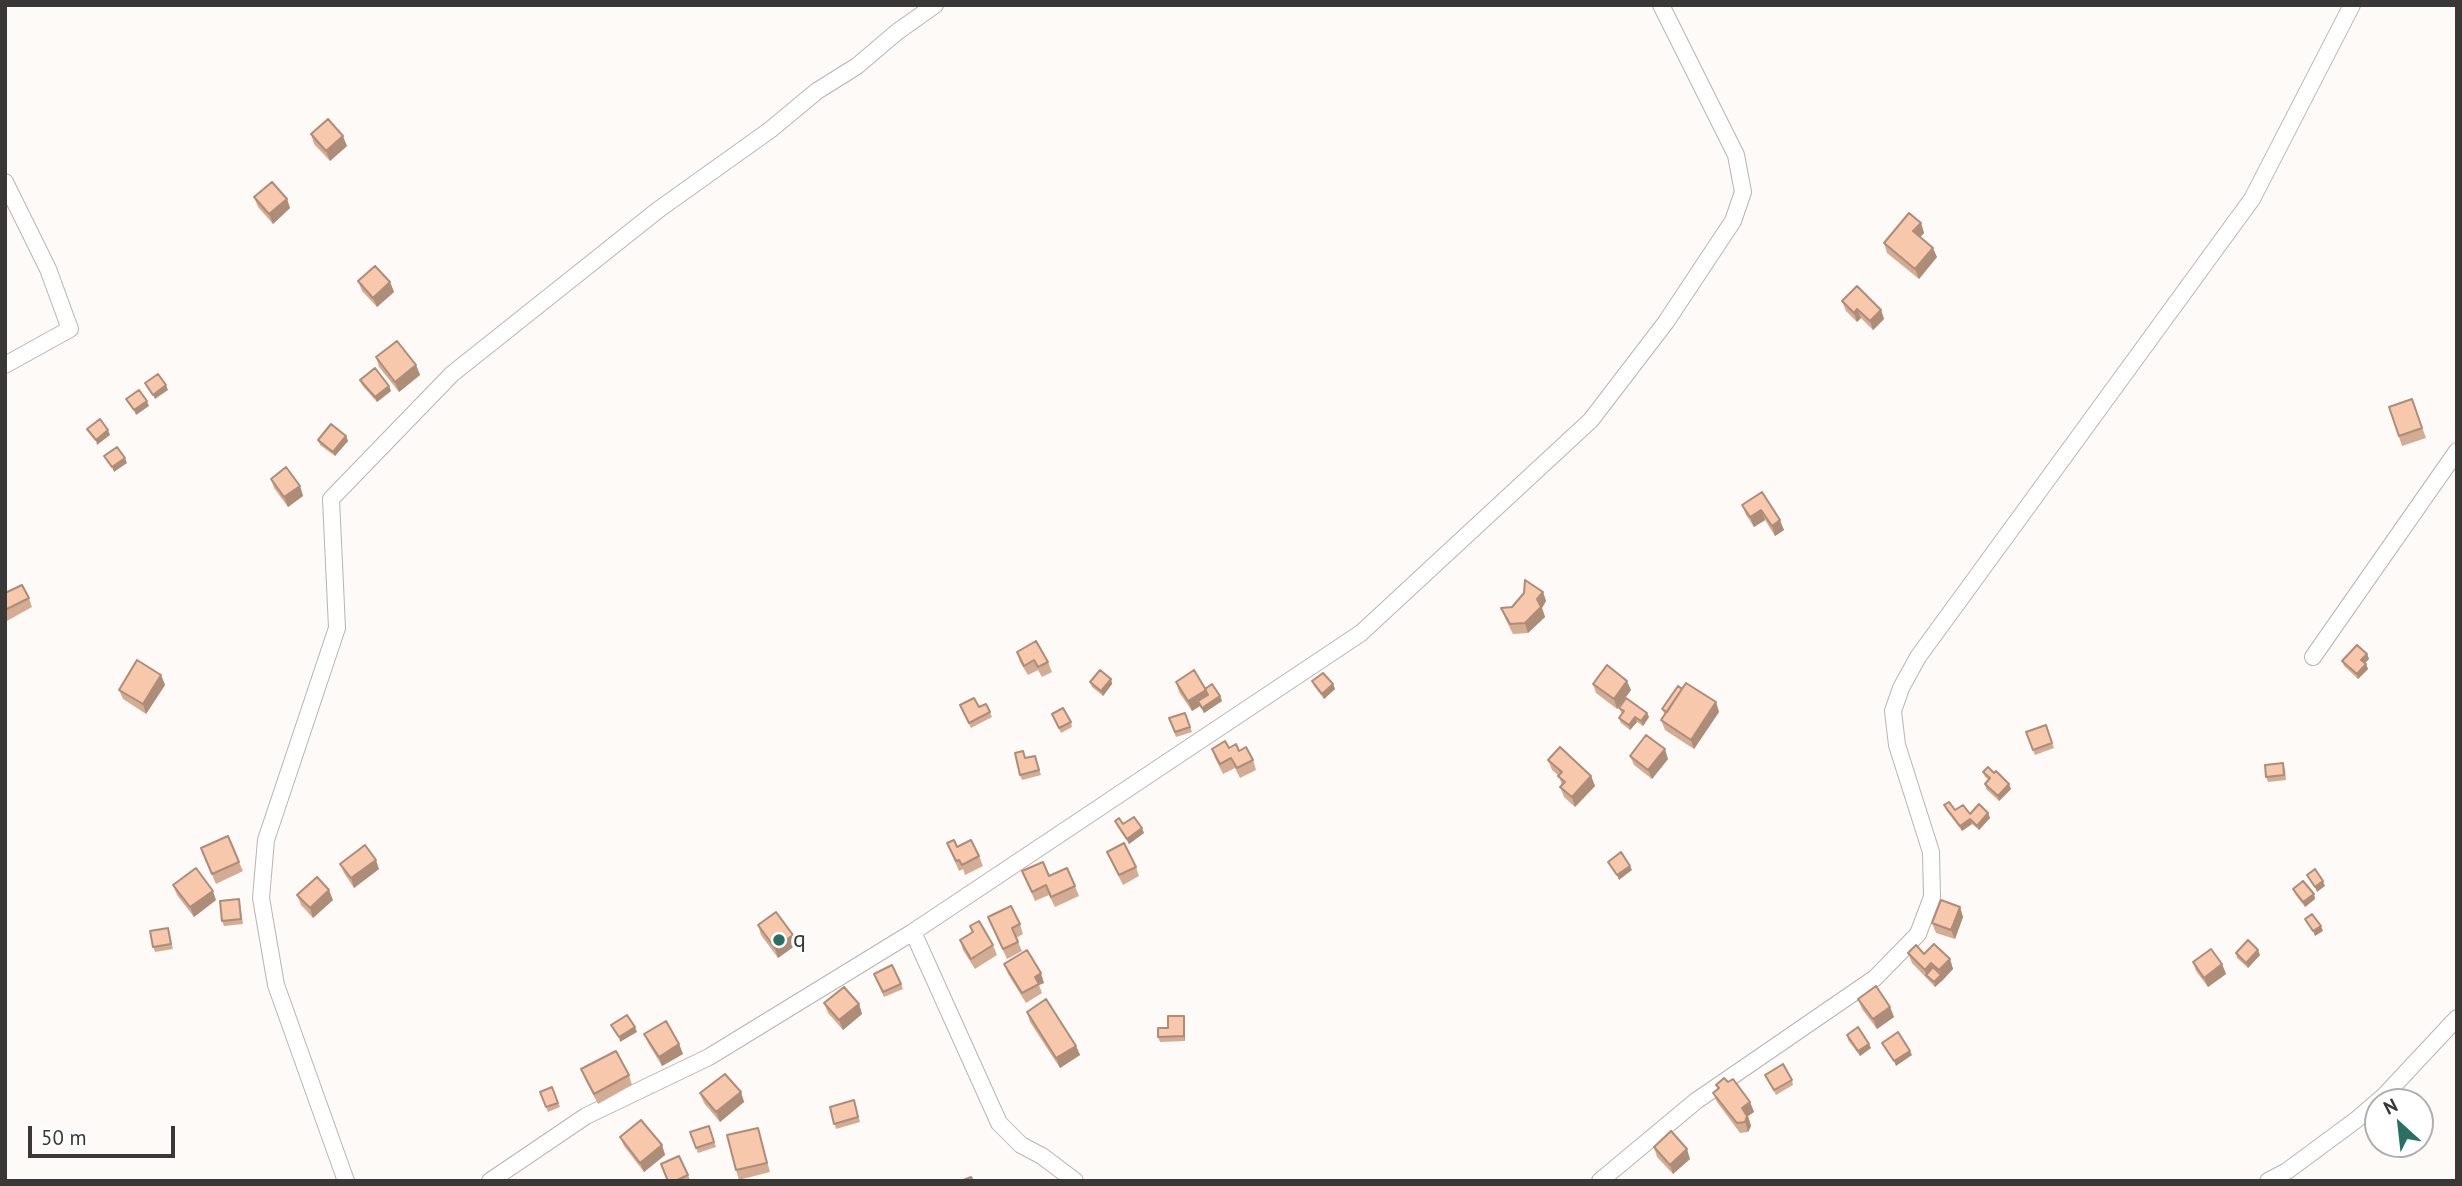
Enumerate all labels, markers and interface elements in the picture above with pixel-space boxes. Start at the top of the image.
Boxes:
place label: q [793,926,806,954]
marker: q [771,932,787,948]
north arrow [2364,1088,2434,1158]
text: N [2379,1093,2401,1120]
scale bar [32,1112,178,1156]
text: 50 m [41,1124,87,1151]

